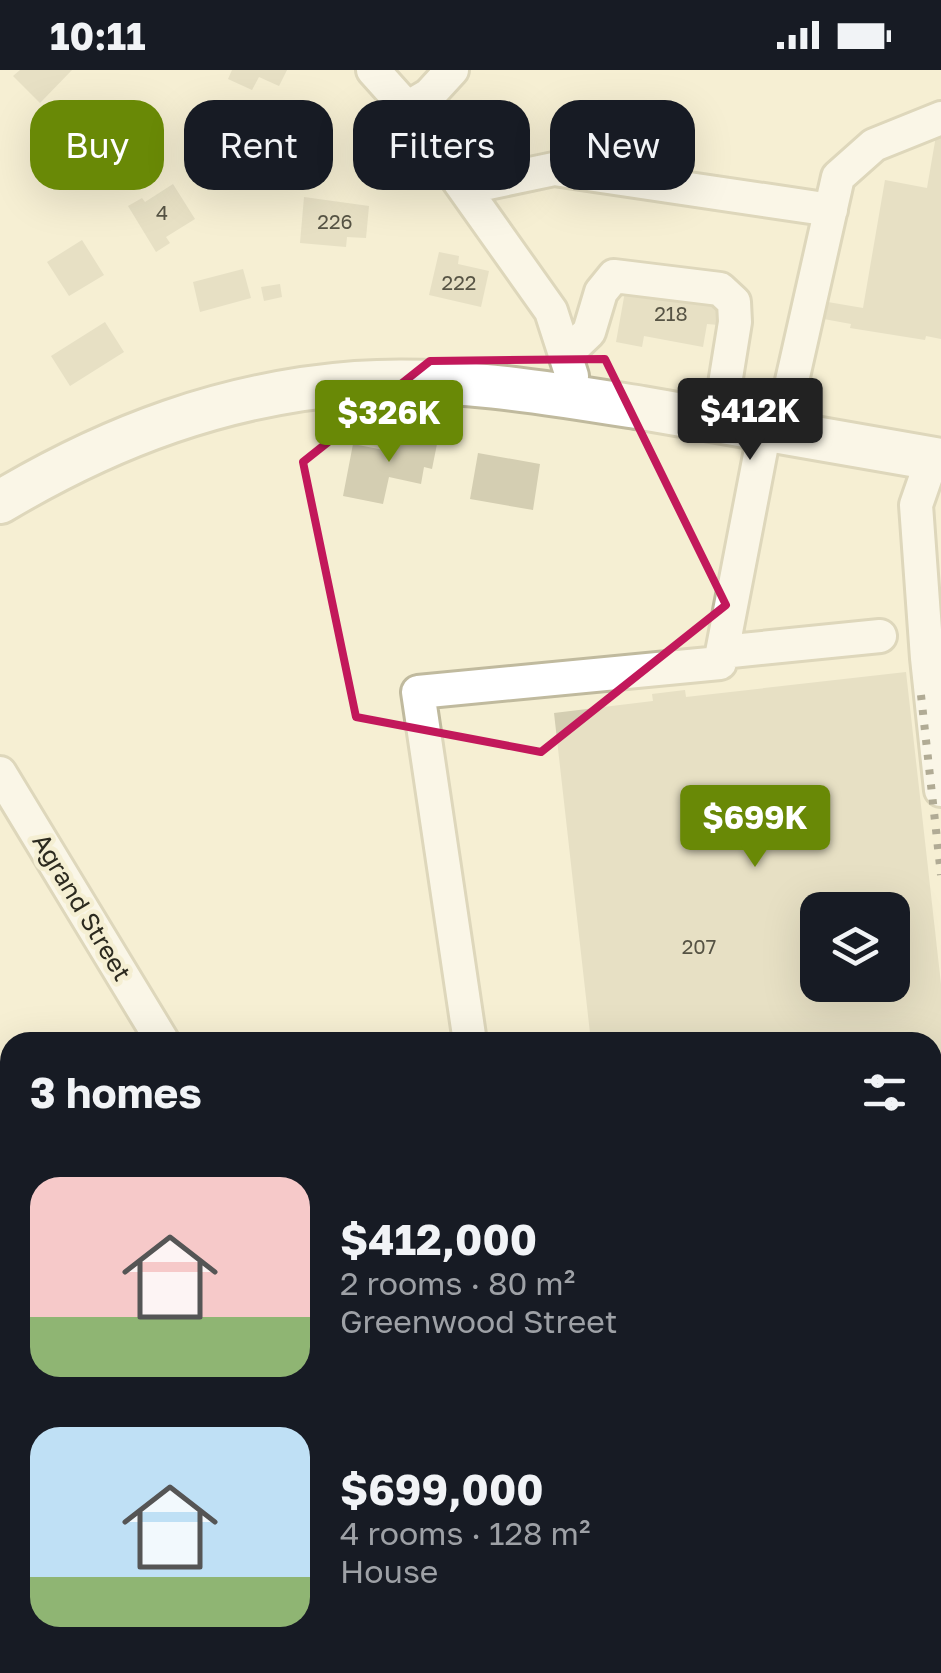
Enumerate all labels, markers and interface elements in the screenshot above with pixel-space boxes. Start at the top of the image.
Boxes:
text: 10:11 [50,13,146,58]
chip: Buy [30,100,164,190]
chip: Rent [184,100,333,190]
chip: Filters [353,100,530,190]
chip: New [550,100,695,190]
house number: 4 [156,200,168,224]
house number: 226 [317,209,353,233]
house number: 222 [442,270,476,294]
house number: 218 [654,301,688,325]
pin: $412K [680,378,820,463]
pin: $326K [319,380,459,465]
text: $412K [700,391,800,429]
text: $326K [337,393,441,431]
pin: $699K [685,785,825,870]
text: $699K [702,798,808,836]
street label: Agrand Street [26,827,139,986]
map controls [800,892,910,1002]
button: layers [800,892,910,1002]
house number: 207 [682,934,716,958]
icon: filters [857,1065,912,1120]
text: 3 homes [30,1067,202,1117]
text: $412,000 [340,1214,537,1264]
icon: home [110,1217,230,1337]
text: 2 rooms · 80 m² [340,1264,575,1302]
text: Greenwood Street [340,1302,618,1340]
text: $699,000 [340,1464,544,1514]
icon: home [110,1467,230,1587]
text: 4 rooms · 128 m² [340,1514,590,1552]
text: House [340,1552,438,1590]

